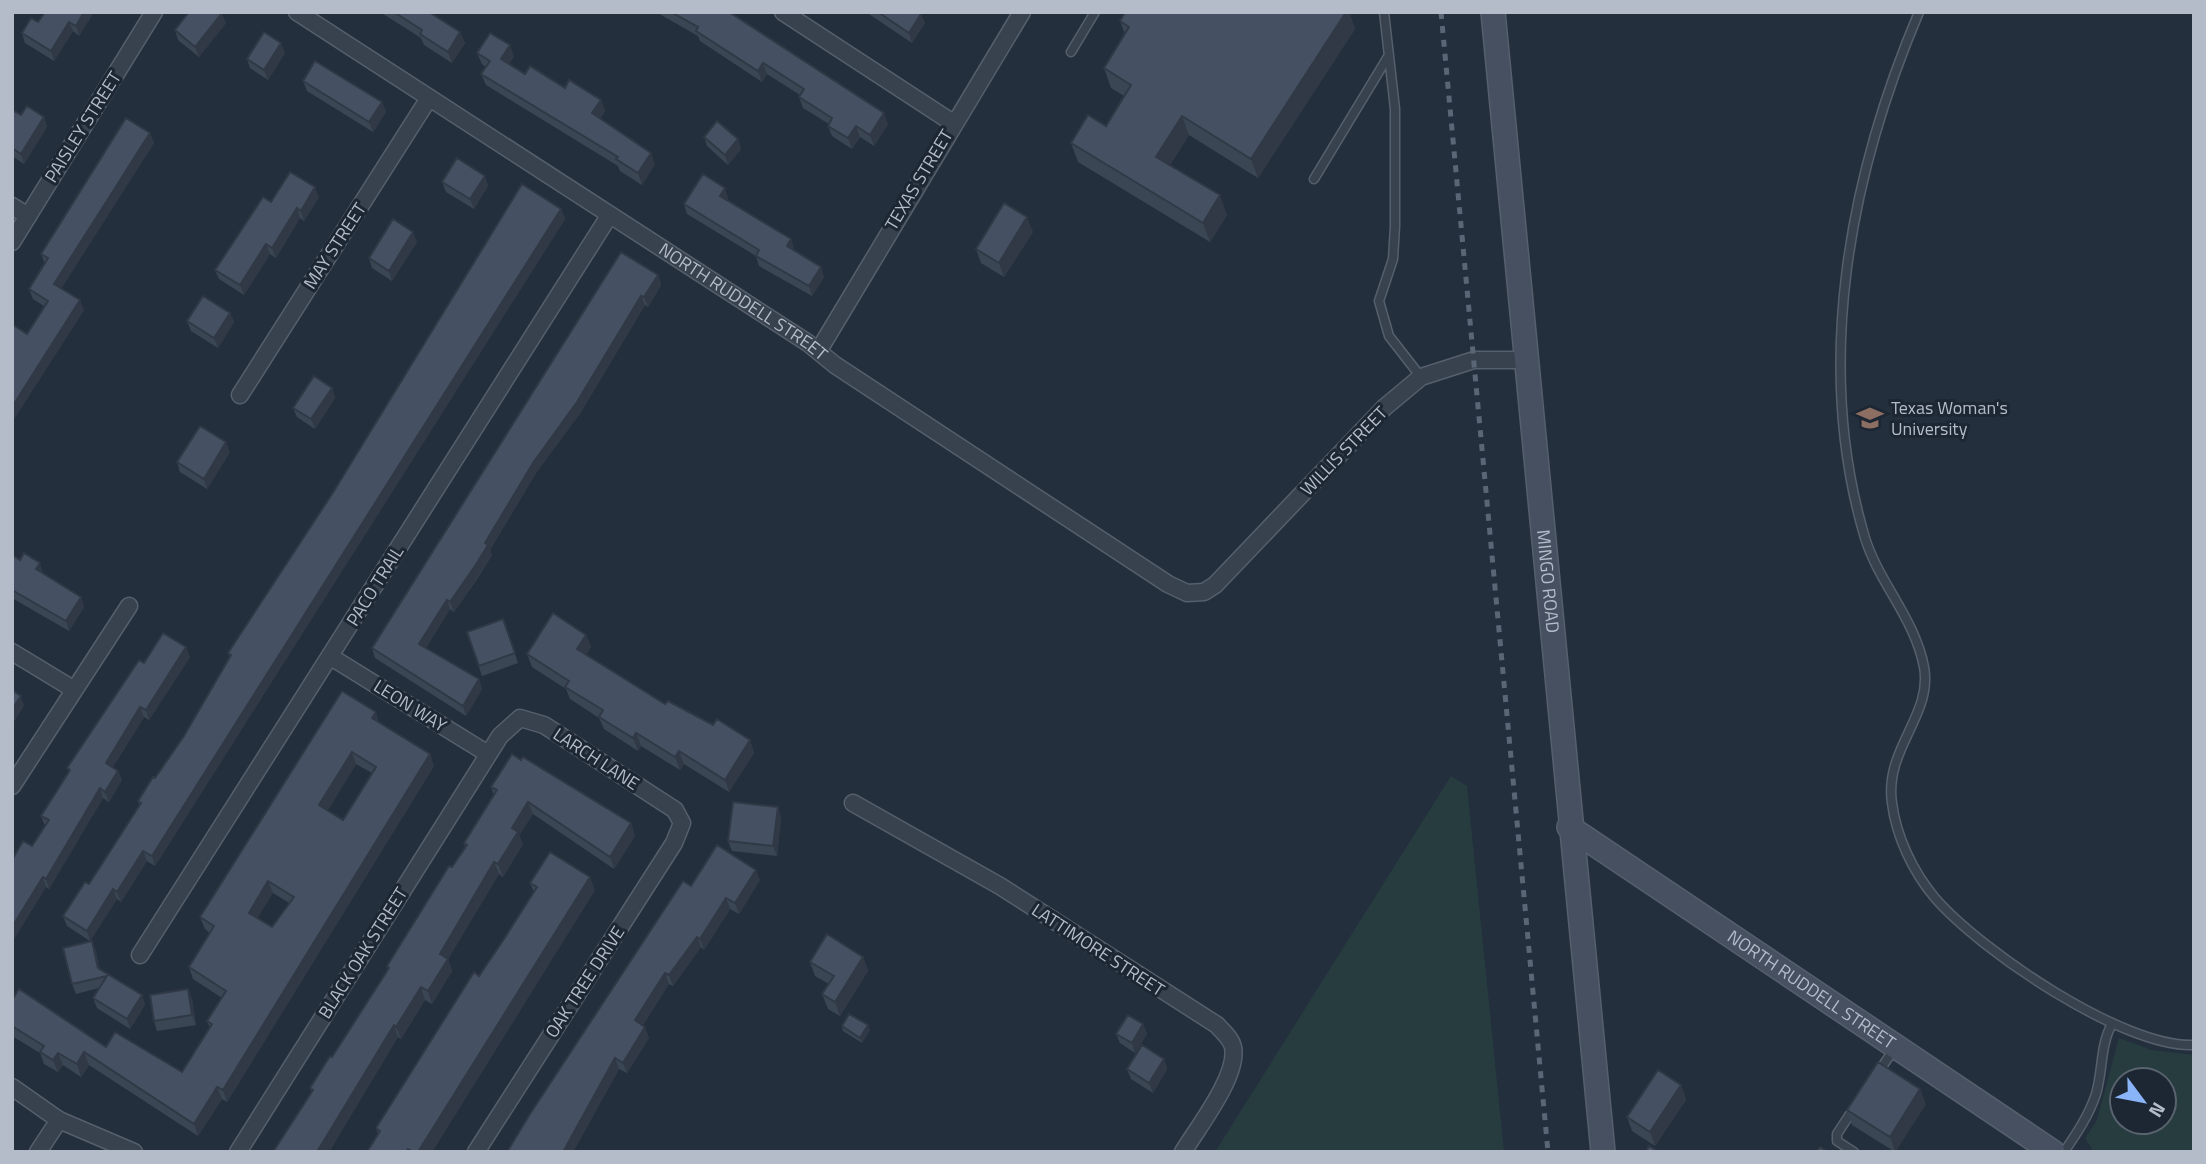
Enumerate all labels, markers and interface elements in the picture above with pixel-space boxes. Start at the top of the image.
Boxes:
street label: PAISLEY STREET [37,65,128,188]
street label: TEXAS STREET [878,124,960,235]
street label: MAY STREET [296,197,373,294]
street label: NORTH RUDDELL STREET [654,236,834,367]
place label: Texas Woman's University [1891,394,2008,442]
street label: WILLIS STREET [1294,399,1394,502]
school or university icon: Texas Woman's University [1855,403,1885,433]
street label: MINGO ROAD [1530,528,1567,634]
street label: PACO TRAIL [339,540,410,631]
street label: LEON WAY [369,673,452,739]
street label: LARCH LANE [548,721,645,797]
street label: BLACK OAK STREET [311,881,414,1024]
street label: LATTIMORE STREET [1027,896,1170,1003]
street label: OAK TREE DRIVE [538,920,631,1043]
street label: NORTH RUDDELL STREET [1722,923,1902,1056]
north arrow [2108,1066,2178,1136]
text: N [2142,1097,2174,1124]

